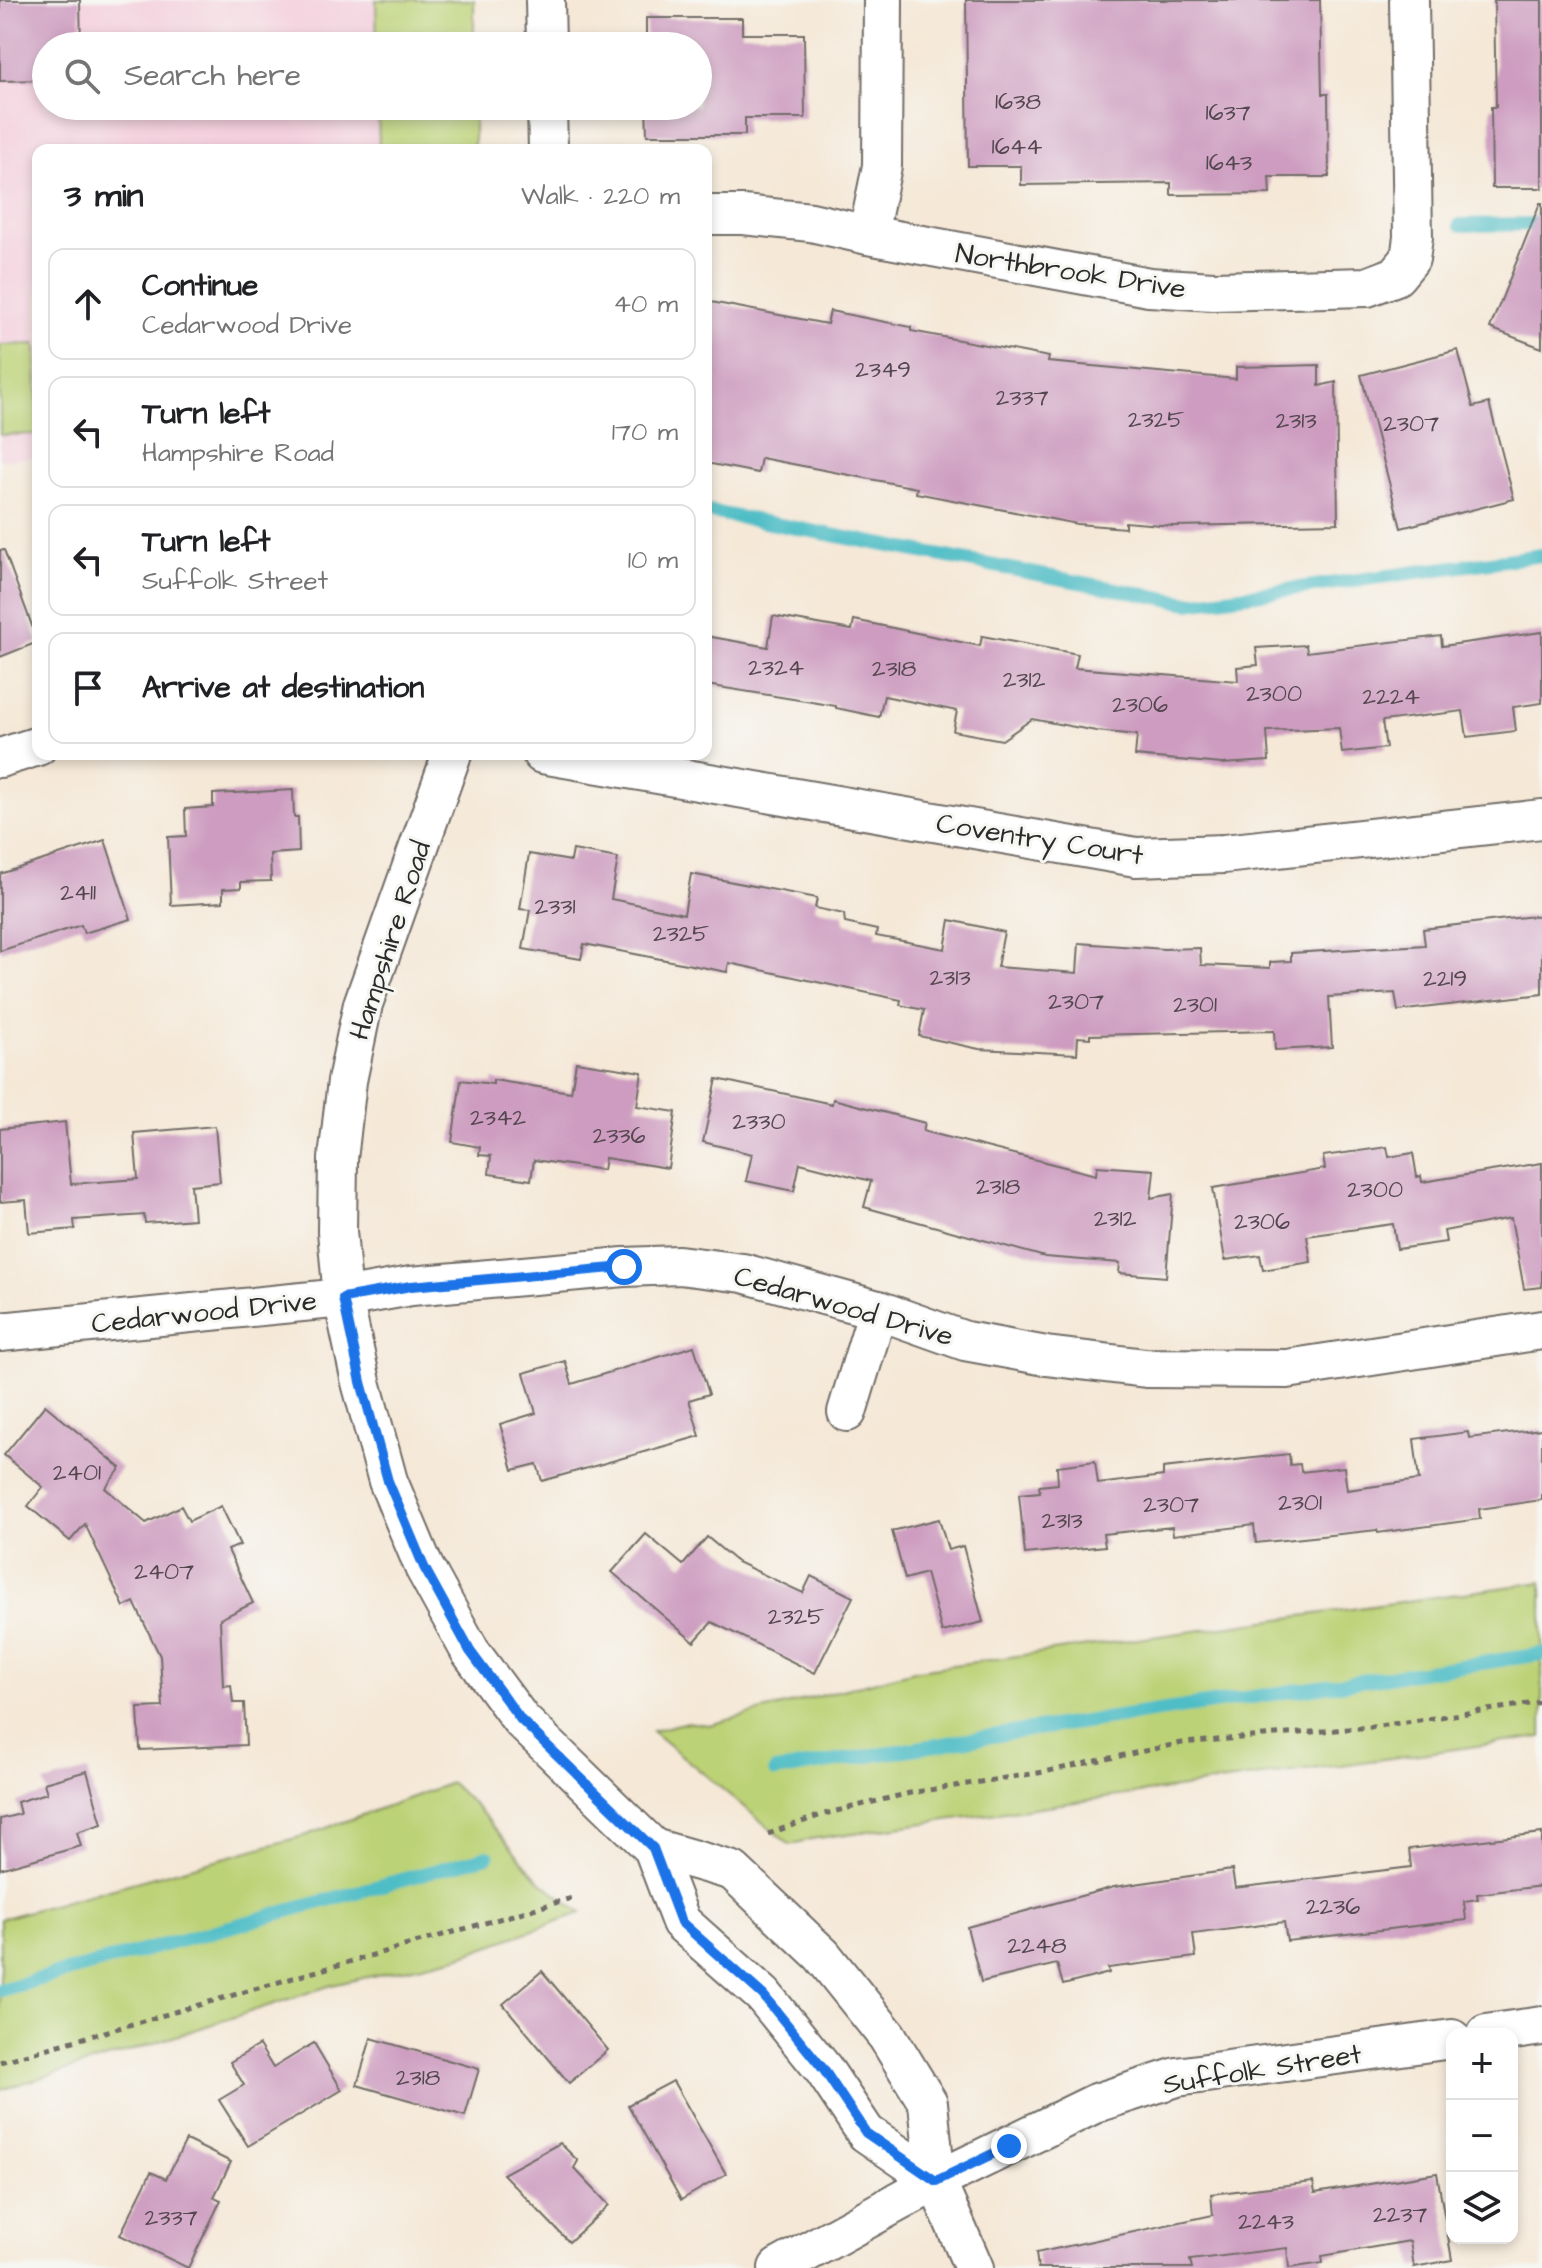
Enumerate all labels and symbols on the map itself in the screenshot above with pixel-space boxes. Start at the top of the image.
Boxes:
house number: 1638 [995,85,1041,119]
house number: 1637 [1205,96,1251,130]
house number: 1644 [992,130,1042,164]
house number: 1643 [1206,146,1252,180]
street label: Northbrook Drive [953,234,1189,309]
house number: 2349 [855,353,911,387]
house number: 2337 [996,381,1049,415]
house number: 2325 [1128,403,1184,437]
house number: 2313 [1275,404,1317,438]
house number: 2307 [1383,407,1439,441]
house number: 2324 [748,651,804,685]
house number: 2318 [872,652,916,686]
house number: 2312 [1003,663,1046,697]
house number: 2300 [1246,677,1302,711]
house number: 2224 [1362,680,1420,714]
house number: 2306 [1112,688,1168,722]
street label: Coventry Court [933,804,1147,877]
street label: Hampshire Road [340,836,441,1045]
house number: 2411 [60,876,96,910]
house number: 2331 [534,890,576,924]
house number: 2325 [653,917,709,951]
house number: 2313 [929,961,971,995]
house number: 2219 [1423,962,1467,996]
house number: 2307 [1048,985,1104,1019]
house number: 2301 [1173,988,1217,1022]
house number: 2342 [470,1101,526,1135]
house number: 2330 [732,1105,786,1139]
house number: 2336 [592,1119,646,1153]
house number: 2318 [976,1170,1020,1204]
house number: 2300 [1347,1173,1403,1207]
house number: 2312 [1094,1202,1137,1236]
house number: 2306 [1234,1205,1290,1239]
route start [606,1249,642,1285]
street label: Cedarwood Drive [729,1257,958,1356]
street label: Cedarwood Drive [90,1281,319,1344]
house number: 2401 [53,1456,101,1490]
house number: 2301 [1278,1486,1322,1520]
house number: 2307 [1143,1488,1199,1522]
house number: 2313 [1041,1504,1083,1538]
house number: 2407 [134,1555,194,1589]
house number: 2325 [768,1600,824,1634]
house number: 2236 [1306,1890,1360,1924]
house number: 2248 [1007,1929,1067,1963]
street label: Suffolk Street [1160,2034,1365,2104]
house number: 2318 [396,2061,440,2095]
route end [991,2128,1027,2164]
house number: 2237 [1373,2198,1427,2232]
house number: 2337 [145,2201,198,2235]
house number: 2243 [1238,2205,1294,2239]

